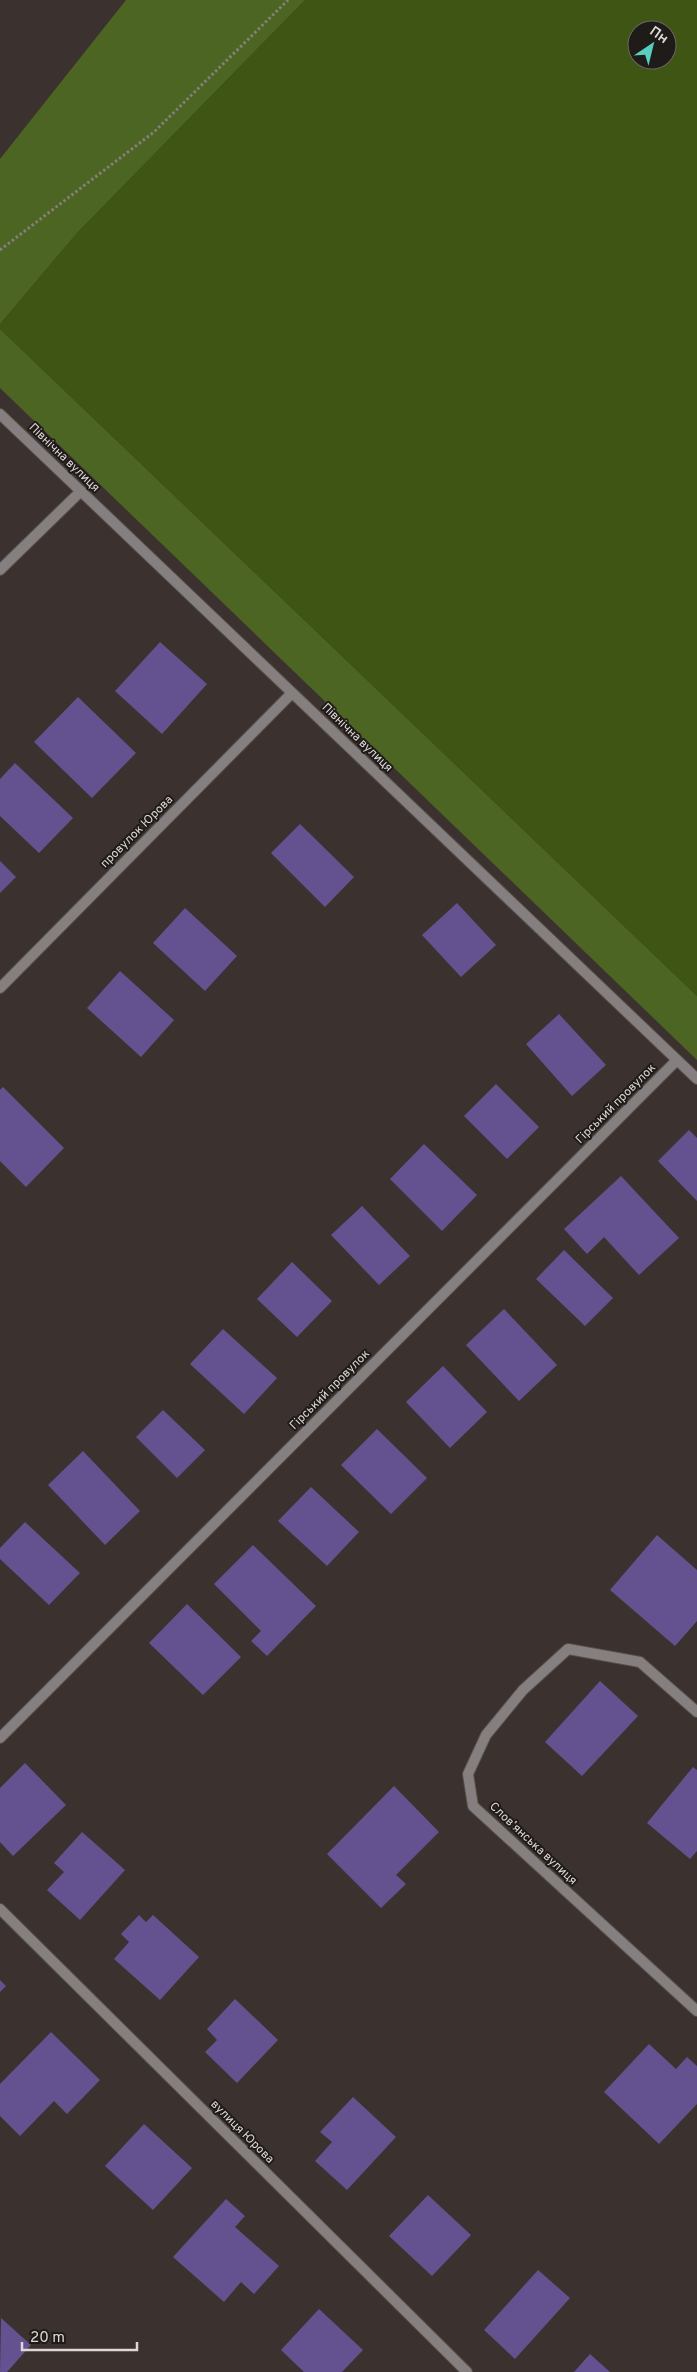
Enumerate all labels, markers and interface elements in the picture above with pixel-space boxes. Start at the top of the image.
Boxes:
north arrow [627,20,677,70]
text: Пн [646,23,671,48]
street label: Північна вулиця [25,420,103,496]
street label: Північна вулиця [318,700,396,776]
street label: провулок Юрова [97,792,177,872]
street label: Гірський провулок [572,1060,660,1148]
street label: Гірський провулок [286,1346,374,1434]
street label: Словʼянська вулиця [486,1799,580,1889]
street label: вулиця Юрова [207,2097,277,2167]
scale bar [22,2320,138,2352]
text: 20 m [30,2329,65,2348]

